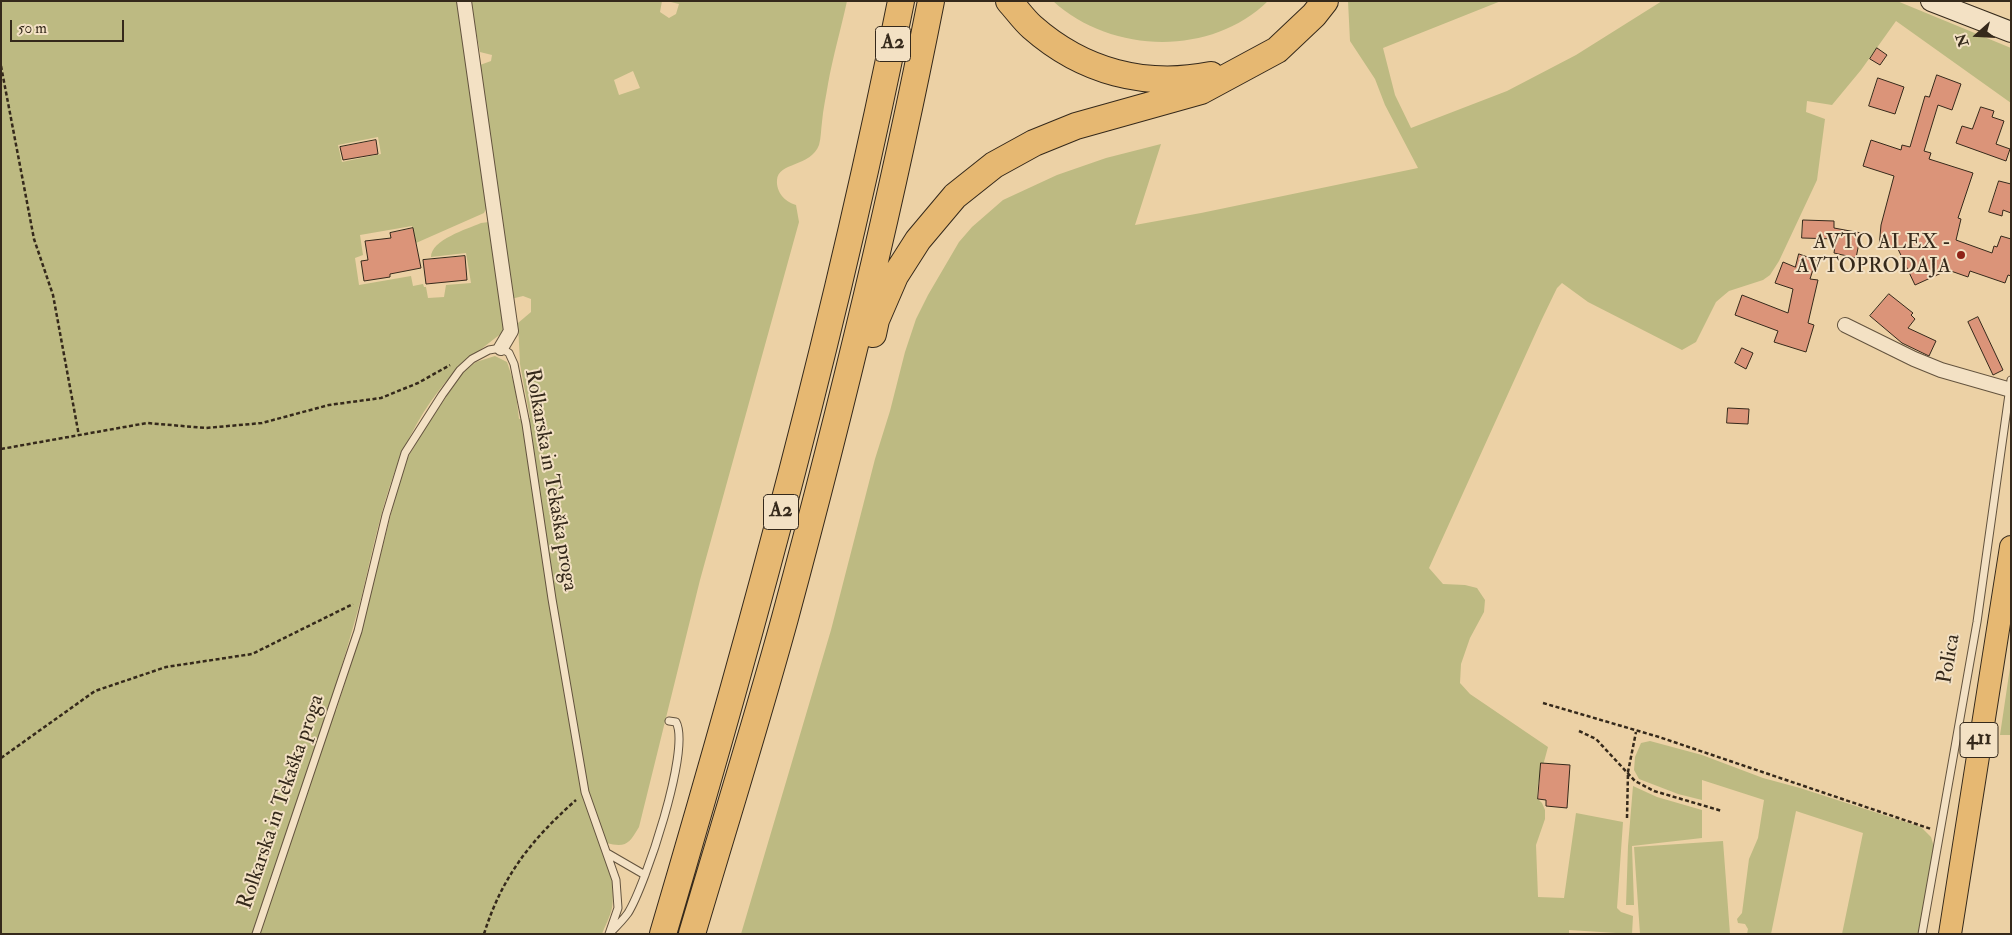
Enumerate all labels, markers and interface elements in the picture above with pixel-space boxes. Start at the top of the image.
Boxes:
scale bar [12,10,126,42]
north arrow [1952,10,2002,60]
text: 50 m [18,19,47,38]
road number: A2 [876,27,910,62]
text: N [1952,31,1972,49]
place label: AVTO ALEX - AVTOPRODAJA [1796,230,1951,280]
marker: AVTO ALEX - AVTOPRODAJA [1955,249,1967,261]
street label: Rolkarska in Tekaška proga [518,367,582,593]
road number: A2 [764,494,798,530]
street label: Polica [1933,632,1967,686]
street label: Rolkarska in Tekaška proga [233,691,331,913]
road number: 411 [1960,722,1998,758]

